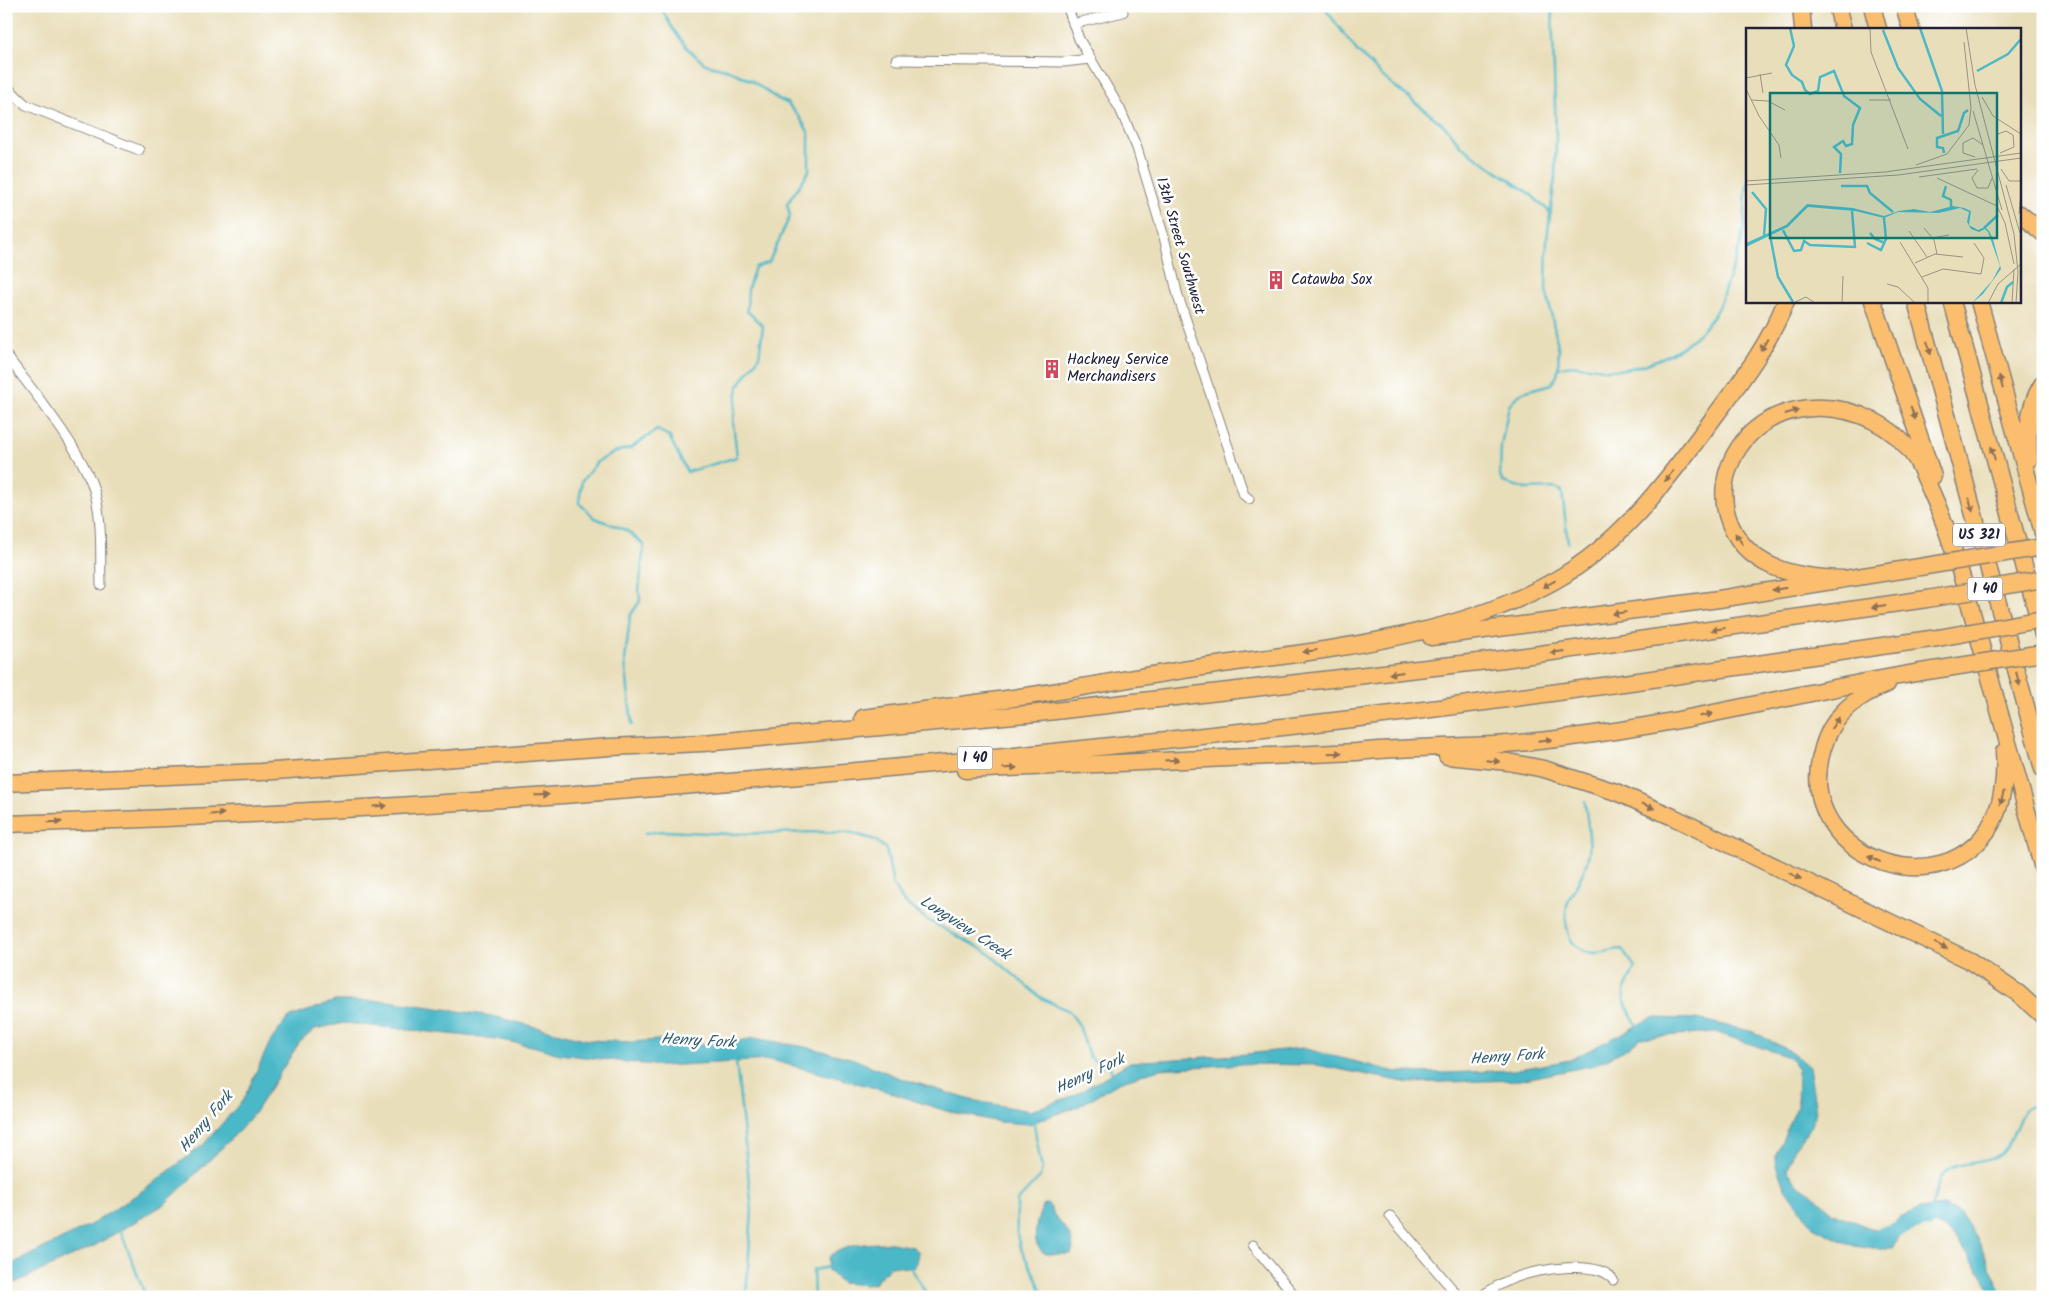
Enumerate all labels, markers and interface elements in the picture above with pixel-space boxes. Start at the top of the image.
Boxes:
inset map [1746,28,2022,302]
street label: 13th Street Southwest [1149,174,1211,318]
place label: Catawba Sox [1291,268,1373,292]
building icon: Catawba Sox [1265,269,1287,291]
one-way arrow [1760,338,1769,351]
one-way arrow [1925,341,1933,356]
place label: Hackney Service Merchandisers [1067,348,1169,389]
building icon: Hackney Service Merchandisers [1041,358,1063,380]
one-way arrow [1997,374,2005,389]
one-way arrow [1909,406,1917,421]
one-way arrow [1784,408,1799,416]
one-way arrow [1989,445,1997,460]
one-way arrow [1664,470,1675,483]
one-way arrow [1968,498,1976,513]
road number: US 321 [1953,524,2005,546]
one-way arrow [1734,532,1744,546]
road number: I 40 [1968,578,2002,600]
one-way arrow [1542,579,1556,588]
one-way arrow [1771,585,1787,593]
one-way arrow [1870,602,1886,610]
one-way arrow [1610,609,1626,617]
one-way arrow [1710,625,1726,633]
one-way arrow [1301,648,1317,656]
one-way arrow [1549,648,1565,656]
one-way arrow [1388,669,1404,677]
one-way arrow [2015,671,2023,686]
one-way arrow [1698,711,1713,719]
one-way arrow [1830,716,1840,729]
one-way arrow [1537,736,1553,744]
road number: I 40 [958,746,992,770]
one-way arrow [1327,749,1343,757]
one-way arrow [1165,756,1181,764]
one-way arrow [1485,757,1501,765]
one-way arrow [1002,763,1018,771]
one-way arrow [534,791,550,799]
one-way arrow [1997,791,2005,806]
one-way arrow [372,801,388,809]
one-way arrow [1641,802,1655,810]
one-way arrow [210,810,226,818]
one-way arrow [47,818,63,826]
one-way arrow [1867,855,1881,863]
one-way arrow [1788,872,1802,880]
water label: Longview Creek [915,889,1017,968]
one-way arrow [1934,942,1949,950]
water label: Henry Fork [660,1027,738,1056]
water label: Henry Fork [1469,1042,1547,1072]
water label: Henry Fork [1051,1046,1131,1101]
water label: Henry Fork [173,1084,241,1158]

